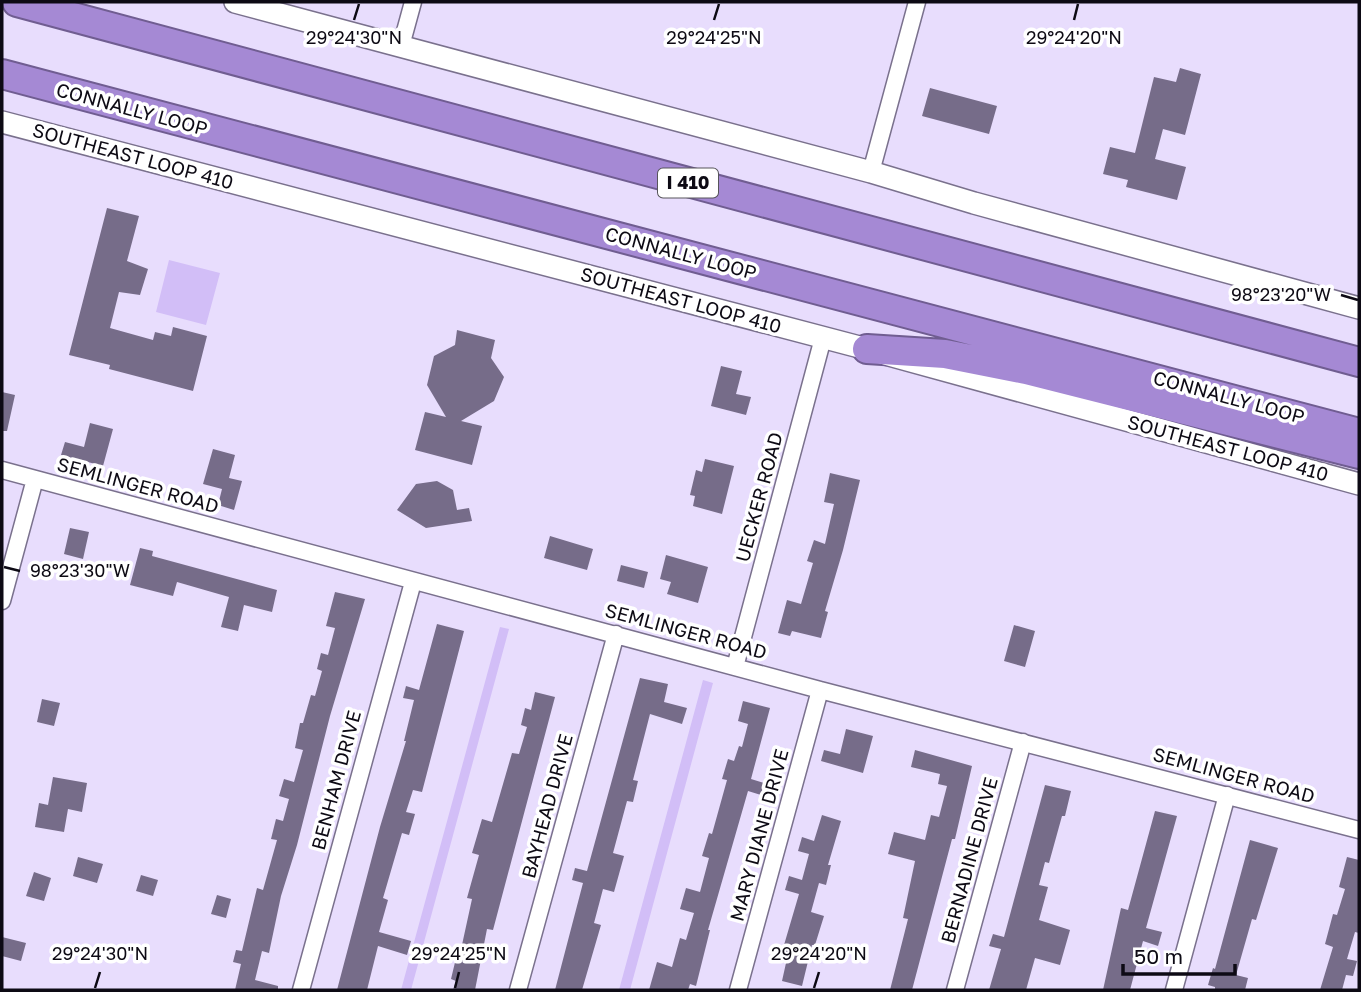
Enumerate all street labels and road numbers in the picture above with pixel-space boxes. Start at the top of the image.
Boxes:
street label: CONNALLY LOOP [54,77,210,140]
street label: SOUTHEAST LOOP 410 [30,118,236,193]
road number: I 410 [658,168,718,198]
street label: CONNALLY LOOP [603,221,759,284]
street label: SOUTHEAST LOOP 410 [578,262,784,337]
street label: CONNALLY LOOP [1151,365,1307,428]
street label: SOUTHEAST LOOP 410 [1125,410,1331,485]
street label: UECKER ROAD [730,430,787,564]
street label: SEMLINGER ROAD [55,452,222,517]
street label: SEMLINGER ROAD [603,598,770,663]
street label: BENHAM DRIVE [306,708,365,852]
street label: BAYHEAD DRIVE [516,731,577,881]
street label: SEMLINGER ROAD [1151,742,1318,807]
street label: MARY DIANE DRIVE [724,746,793,924]
street label: BERNADINE DRIVE [935,774,1002,945]

